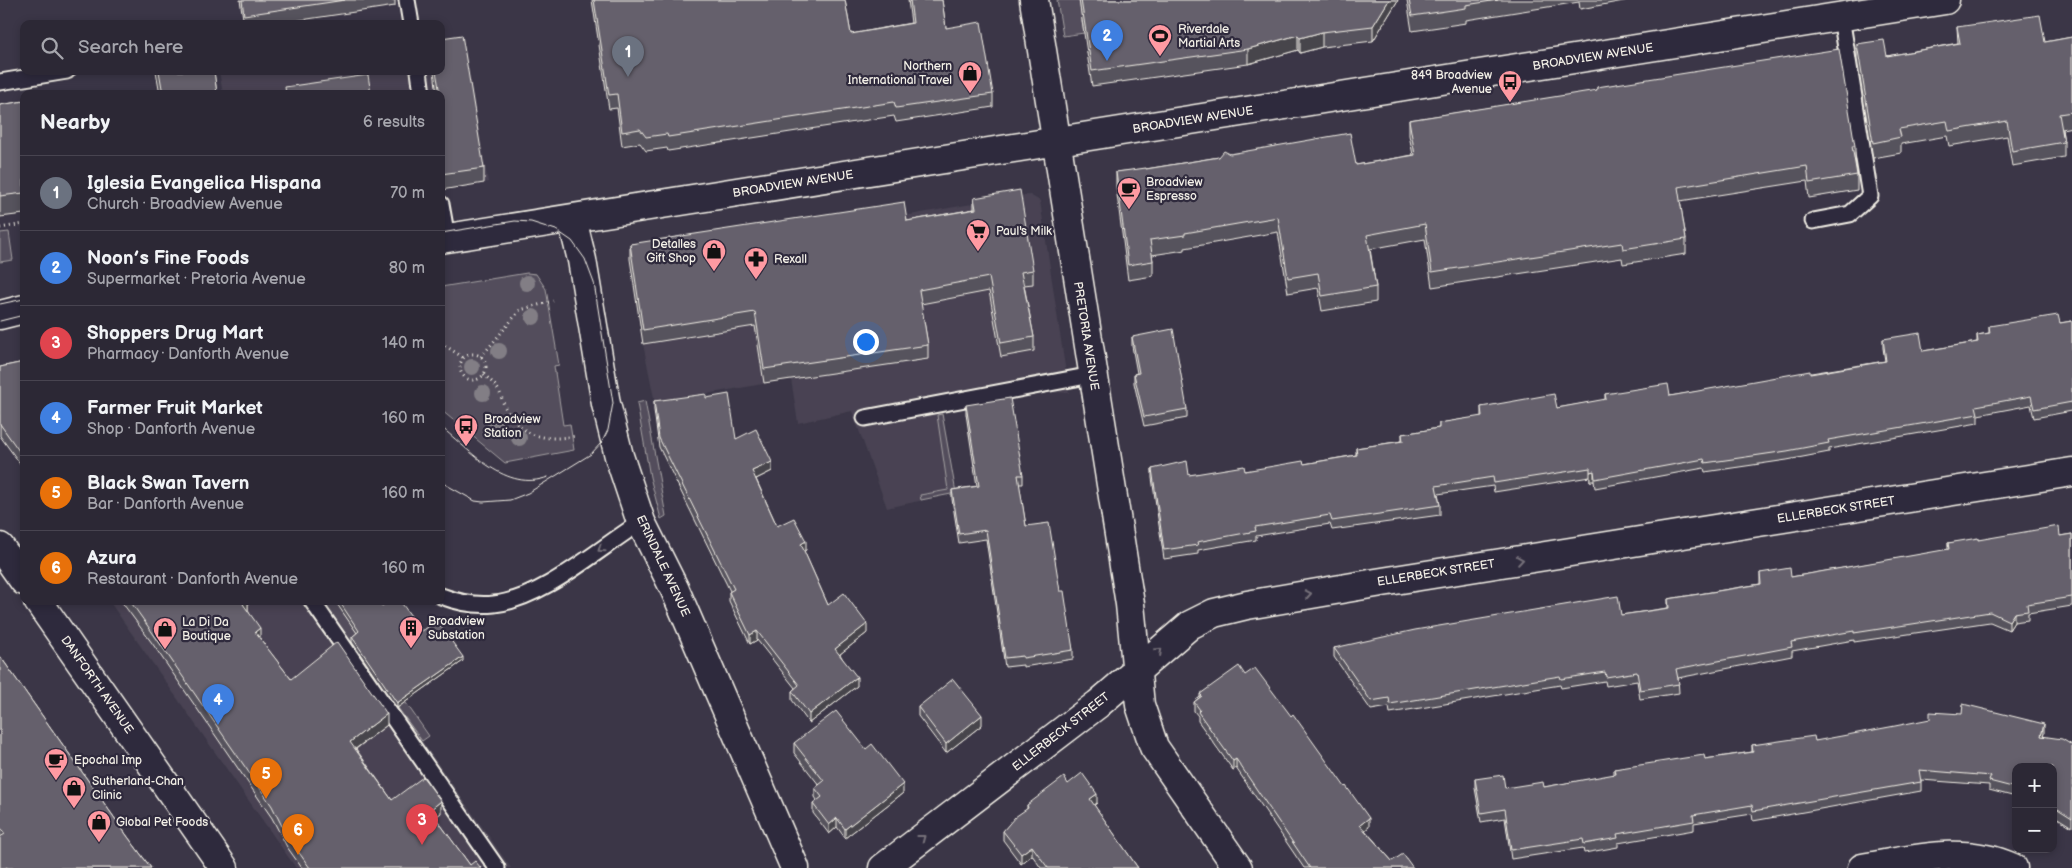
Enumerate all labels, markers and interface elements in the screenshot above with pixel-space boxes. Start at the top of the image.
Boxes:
search box [20,20,445,75]
pin: 2 [1091,20,1123,61]
place label: Riverdale Martial Arts [1178,22,1240,51]
sports icon: Riverdale Martial Arts [1147,23,1173,57]
icon: search [38,34,66,62]
text: Search here [78,36,183,59]
pin: 1 [612,36,644,77]
street label: BROADVIEW AVENUE [1532,40,1654,74]
place label: Northern International Travel [848,59,952,88]
shop icon: Northern International Travel [957,60,983,94]
place label: 849 Broadview Avenue [1411,68,1492,97]
bus stop icon: 849 Broadview Avenue [1497,69,1523,103]
street label: BROADVIEW AVENUE [1132,103,1254,137]
text: Nearby [40,110,110,135]
text: 6 results [363,113,425,132]
street label: BROADVIEW AVENUE [732,167,854,201]
text: Iglesia Evangelica Hispana [87,172,321,195]
place label: Broadview Espresso [1146,175,1203,204]
cafe icon: Broadview Espresso [1116,176,1142,210]
text: 1 [53,184,59,203]
text: 70 m [390,184,425,203]
text: Church · Broadview Avenue [87,195,283,214]
supermarket icon: Paul's Milk [965,218,991,252]
place label: Paul's Milk [996,224,1052,239]
place label: Detalles Gift Shop [646,237,696,266]
shop icon: Detalles Gift Shop [701,238,727,272]
pharmacy icon: Rexall [743,246,769,280]
text: Noon’s Fine Foods [87,247,249,270]
place label: Rexall [774,252,807,267]
text: 2 [51,259,61,278]
text: 80 m [389,259,425,278]
text: Supermarket · Pretoria Avenue [87,270,306,289]
street label: PRETORIA AVENUE [1070,281,1102,391]
text: Shoppers Drug Mart [87,322,263,345]
your location [853,329,879,355]
text: 3 [51,334,61,353]
text: 140 m [382,334,425,353]
text: Pharmacy · Danforth Avenue [87,345,289,364]
text: Farmer Fruit Market [87,397,263,420]
text: 4 [51,409,61,428]
text: 160 m [382,409,425,428]
place label: Broadview Station [484,412,541,441]
bus stop icon: Broadview Station [453,413,479,447]
text: Shop · Danforth Avenue [87,420,255,439]
text: Black Swan Tavern [87,472,249,495]
text: 5 [51,484,61,503]
text: 160 m [382,484,425,503]
street label: ELLERBECK STREET [1776,493,1897,527]
text: Bar · Danforth Avenue [87,495,244,514]
street label: ERINDALE AVENUE [633,513,693,619]
one-way arrow [597,543,606,552]
text: Azura [87,547,137,570]
one-way arrow [1516,555,1524,566]
street label: ELLERBECK STREET [1376,556,1497,590]
text: 6 [51,559,61,578]
text: 160 m [382,559,425,578]
text: Restaurant · Danforth Avenue [87,570,298,589]
one-way arrow [1303,590,1312,600]
place label: Broadview Substation [428,614,485,643]
place label: La Di Da Boutique [182,615,231,644]
building icon: Broadview Substation [398,615,424,649]
shop icon: La Di Da Boutique [152,616,178,650]
street label: DANFORTH AVENUE [58,633,137,737]
one-way arrow [1153,647,1162,656]
pin: 4 [202,684,234,725]
street label: ELLERBECK STREET [1009,689,1113,775]
cafe icon: Epochal Imp [43,747,69,781]
place label: Epochal Imp [74,753,142,768]
pin: 5 [250,758,282,799]
map controls [2012,763,2057,853]
button: + [2012,763,2057,808]
place label: Sutherland-Chan Clinic [92,774,184,803]
shop icon: Sutherland-Chan Clinic [61,775,87,809]
pin: 3 [406,804,438,845]
button: − [2012,808,2057,853]
shop icon: Global Pet Foods [86,809,112,843]
pin: 6 [282,814,314,855]
place label: Global Pet Foods [116,815,208,830]
one-way arrow [916,836,925,844]

